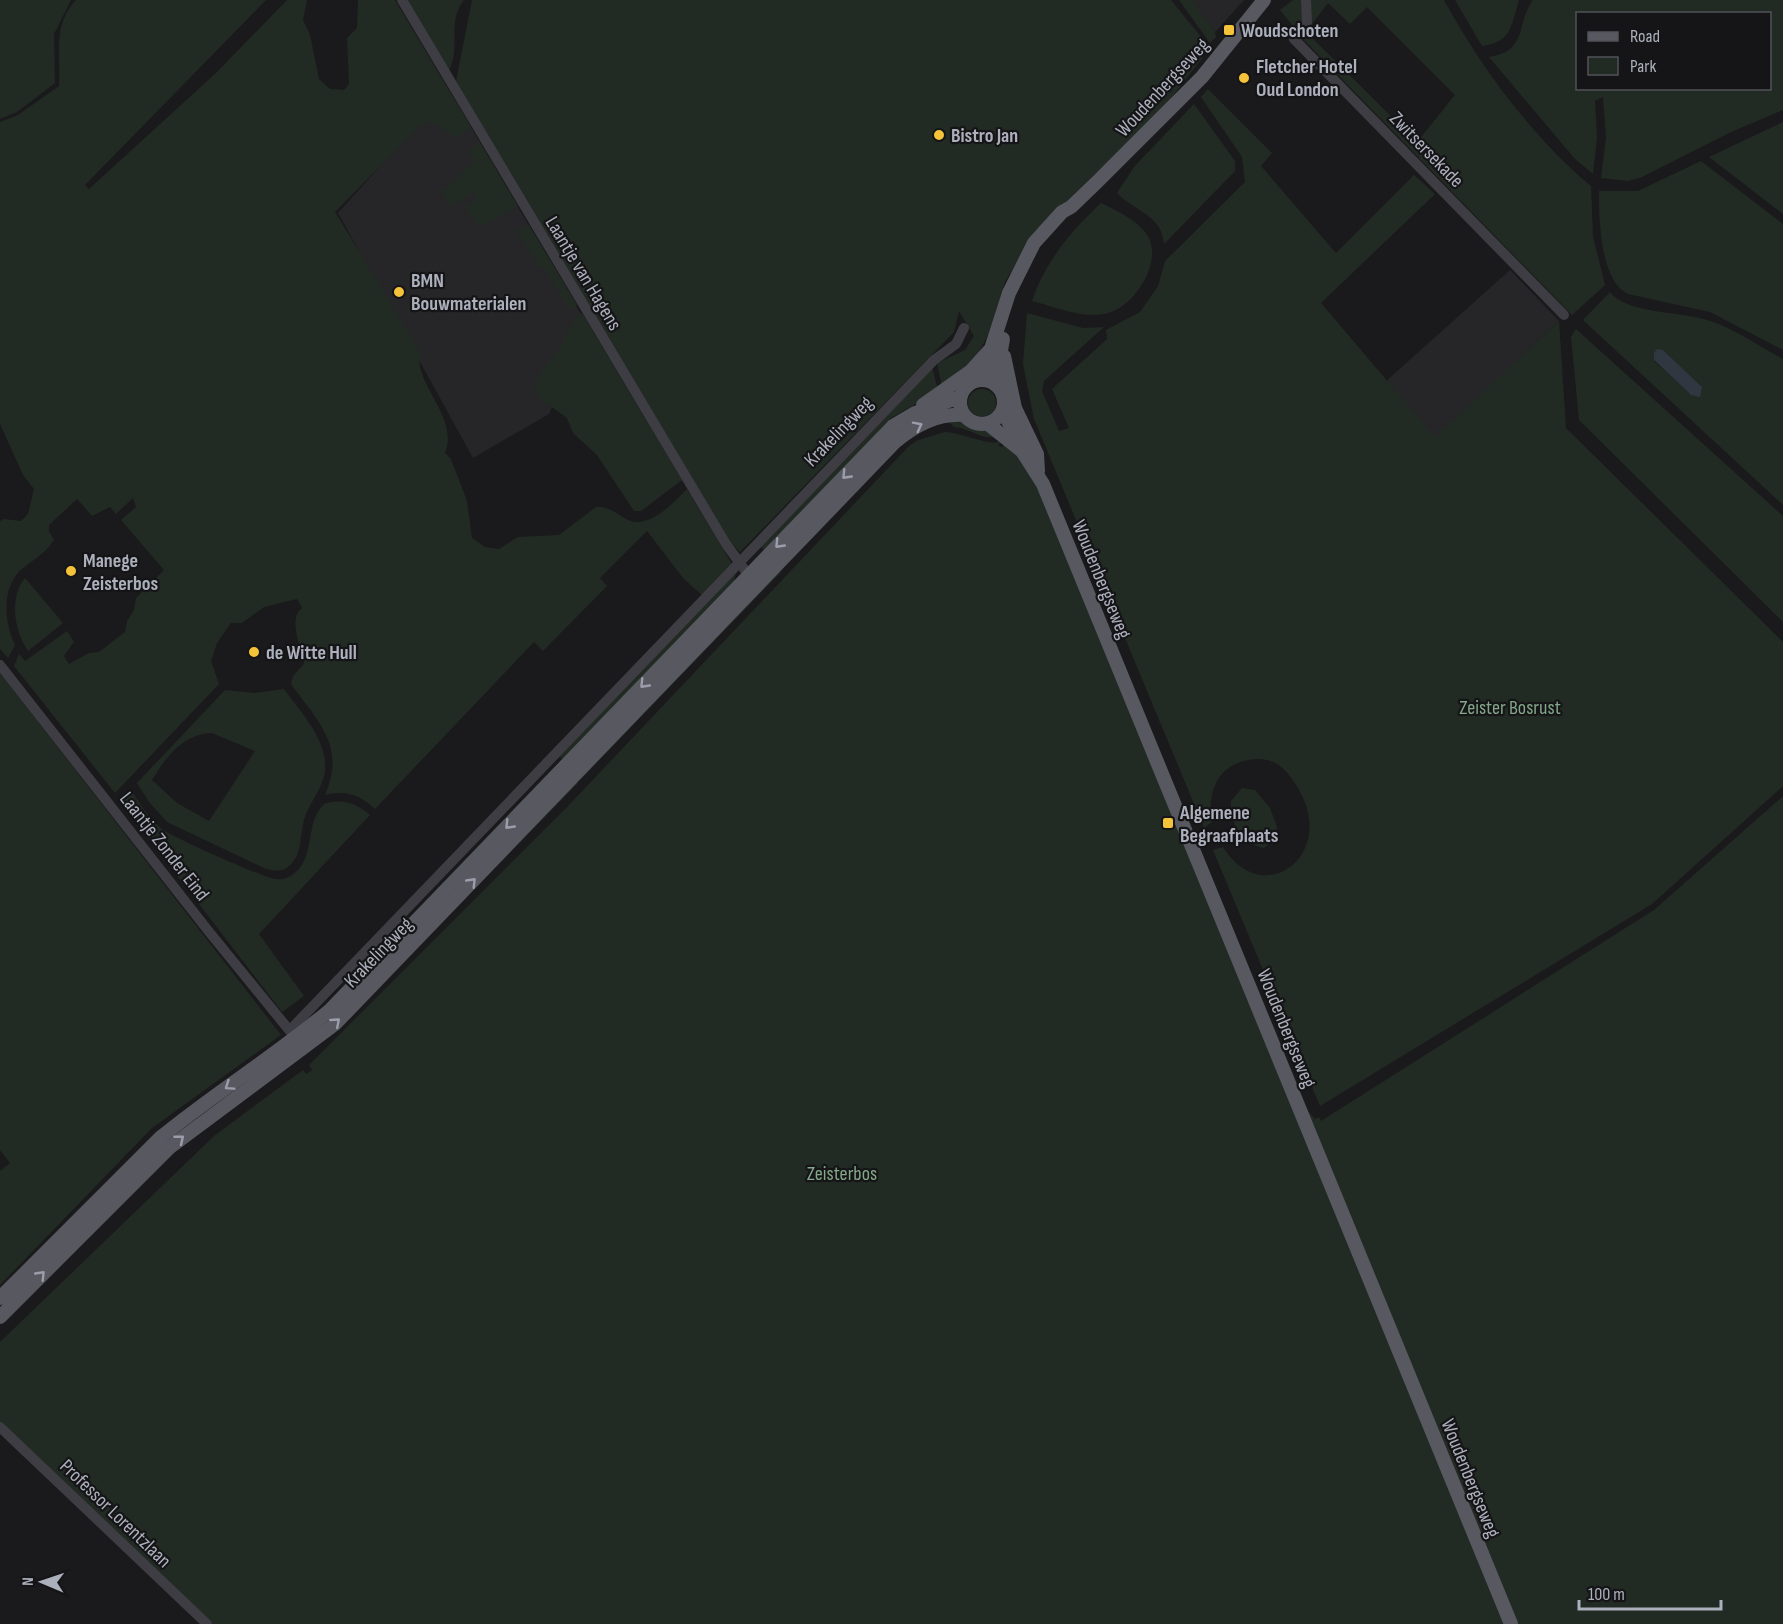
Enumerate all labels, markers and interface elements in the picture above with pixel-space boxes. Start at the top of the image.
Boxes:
legend [1576,12,1771,90]
place label: Woudschoten [1241,19,1338,43]
marker: Woudschoten [1222,23,1236,37]
text: Road [1630,26,1660,47]
street label: Woudenbergseweg [1111,33,1215,142]
place label: Fletcher Hotel Oud London [1256,55,1357,102]
text: Park [1630,56,1656,77]
marker: Fletcher Hotel Oud London [1237,71,1251,85]
street label: Zwitsersekade [1384,107,1468,193]
place label: Bistro Jan [951,124,1018,148]
marker: Bistro Jan [932,128,946,142]
street label: Laantje van Hagens [540,212,627,335]
place label: BMN Bouwmaterialen [411,269,526,316]
marker: BMN Bouwmaterialen [392,285,406,299]
street label: Krakelingweg [799,391,878,472]
one-way arrow [912,422,923,434]
one-way arrow [843,467,854,478]
street label: Woudenbergseweg [1066,516,1136,642]
one-way arrow [775,537,786,547]
place label: Manege Zeisterbos [83,549,158,596]
marker: Manege Zeisterbos [64,564,78,578]
place label: de Witte Hull [266,641,357,665]
marker: de Witte Hull [247,645,261,659]
one-way arrow [640,678,651,688]
park label: Zeister Bosrust [1459,696,1561,720]
street label: Laantje Zonder Eind [114,787,214,906]
place label: Algemene Begraafplaats [1179,801,1279,848]
marker: Algemene Begraafplaats [1161,816,1175,830]
one-way arrow [506,818,517,829]
one-way arrow [465,879,476,889]
street label: Krakelingweg [339,912,418,993]
street label: Woudenbergseweg [1251,965,1321,1091]
one-way arrow [329,1018,340,1029]
one-way arrow [225,1079,236,1090]
one-way arrow [173,1135,184,1146]
park label: Zeisterbos [807,1162,877,1186]
one-way arrow [34,1272,45,1282]
street label: Woudenbergseweg [1435,1415,1505,1541]
street label: Professor Lorentzlaan [55,1455,176,1573]
north arrow [12,1552,72,1612]
scale bar [1579,1573,1722,1611]
text: N [19,1577,38,1586]
text: 100 m [1588,1584,1625,1605]

